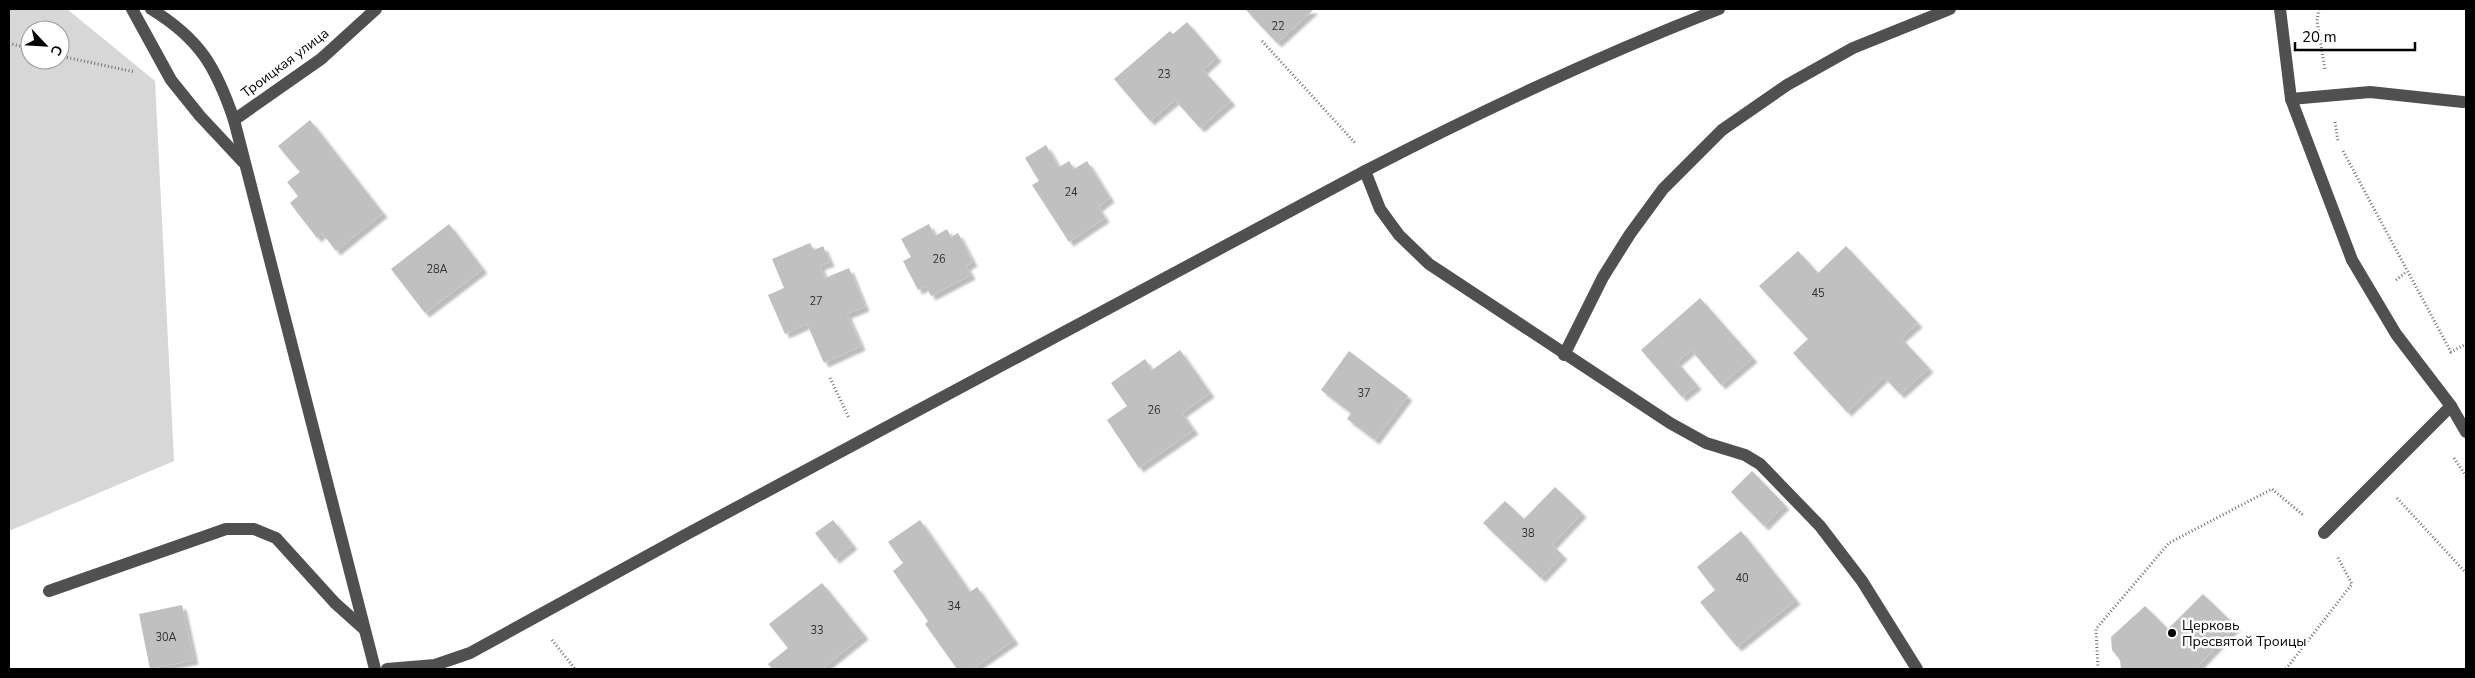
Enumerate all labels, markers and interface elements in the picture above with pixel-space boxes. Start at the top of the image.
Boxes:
house number: 22 [1271,19,1285,34]
north arrow [20,20,70,70]
scale bar [2295,20,2415,52]
street label: Троицкая улица [237,24,333,102]
text: 20 m [2302,27,2337,47]
text: С [46,42,67,59]
house number: 23 [1157,67,1171,82]
house number: 24 [1064,185,1078,200]
house number: 26 [932,252,946,267]
house number: 28А [426,262,448,277]
house number: 45 [1811,286,1825,301]
house number: 27 [809,294,823,309]
house number: 37 [1357,386,1371,401]
house number: 26 [1147,403,1161,418]
house number: 38 [1521,526,1535,541]
house number: 40 [1735,571,1749,586]
house number: 34 [947,599,961,614]
place label: Церковь Пресвятой Троицы [2182,616,2307,651]
house number: 33 [810,623,824,638]
marker: Церковь Пресвятой Троицы [2166,627,2178,639]
house number: 30А [155,630,177,645]

